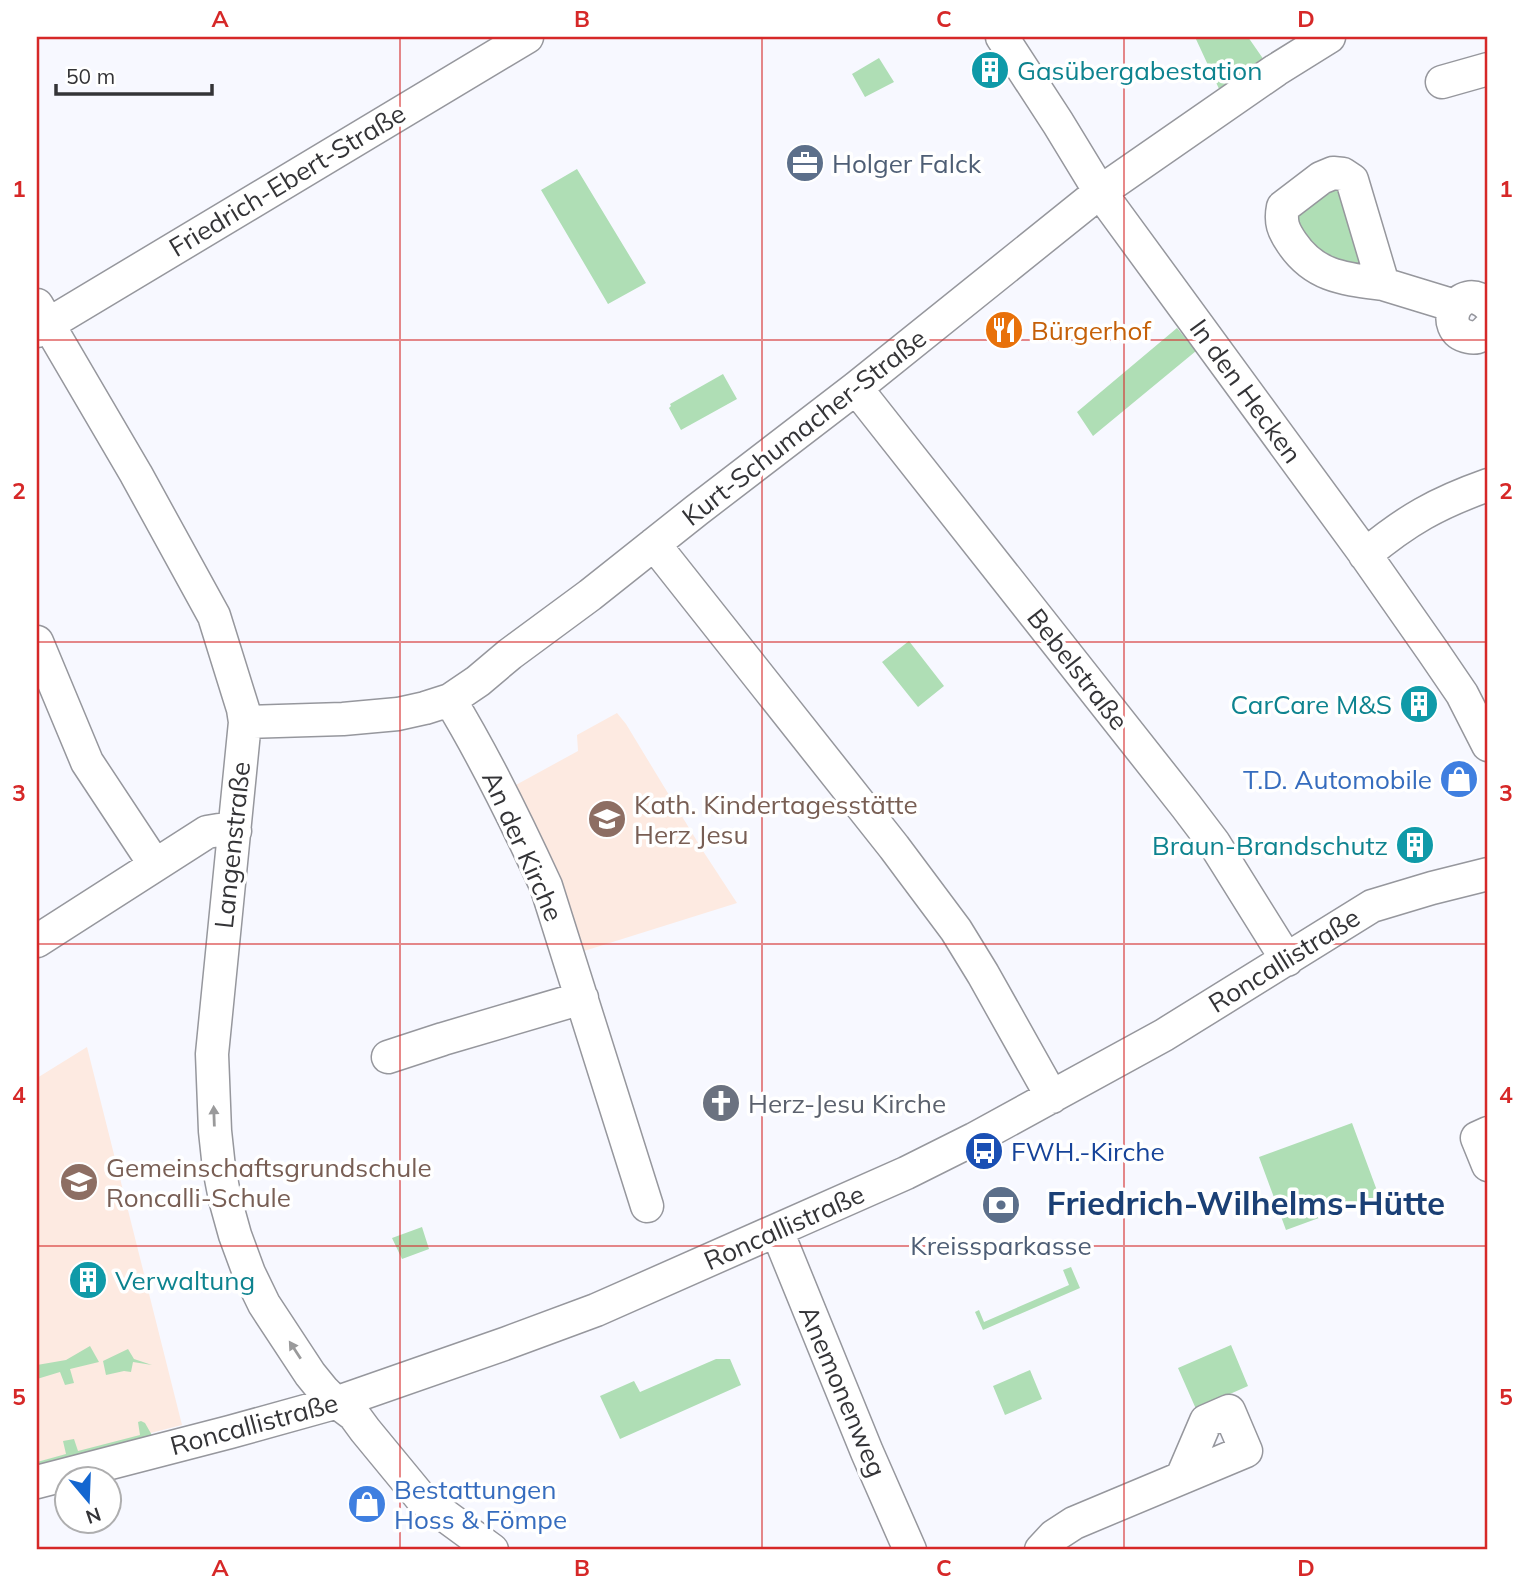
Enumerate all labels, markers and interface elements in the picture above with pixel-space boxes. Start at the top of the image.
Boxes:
text: A [211,4,229,33]
text: B [574,4,590,33]
text: C [936,4,952,33]
text: D [1297,4,1315,33]
building icon: Gasübergabestation [969,49,1011,91]
scale bar [56,52,212,96]
place label: Gasübergabestation [1017,54,1262,87]
text: 50 m [66,63,115,89]
street label: Friedrich-Ebert-Straße [163,96,411,264]
office icon: Holger Falck [784,142,826,184]
place label: Holger Falck [832,147,982,180]
text: 1 [12,174,26,203]
text: 1 [1499,174,1513,203]
restaurant icon: Bürgerhof [983,309,1025,351]
street label: In den Hecken [1183,313,1309,469]
place label: Bürgerhof [1031,314,1152,347]
street label: Kurt-Schumacher-Straße [675,321,933,533]
text: 2 [12,476,26,505]
text: 2 [1499,476,1513,505]
street label: Bebelstraße [1020,602,1136,736]
building icon: CarCare M&S [1398,683,1440,725]
place label: CarCare M&S [1230,688,1392,721]
shop icon: T.D. Automobile [1438,758,1480,800]
street label: Langenstraße [207,760,257,930]
place label: T.D. Automobile [1243,763,1432,796]
street label: An der Kirche [475,766,571,926]
text: 3 [12,778,26,807]
text: 3 [1499,778,1513,807]
place label: Kath. Kindertagesstätte Herz Jesu [634,788,918,851]
school or university icon: Kath. Kindertagesstätte Herz Jesu [586,798,628,840]
building icon: Braun-Brandschutz [1394,824,1436,866]
place label: Braun-Brandschutz [1152,829,1388,862]
street label: Roncallistraße [1202,900,1366,1020]
text: 4 [12,1080,26,1109]
text: 4 [1499,1080,1513,1109]
church icon: Herz-Jesu Kirche [700,1082,742,1124]
place label: Herz-Jesu Kirche [748,1087,946,1120]
one-way arrow [209,1104,220,1126]
bus stop icon: FWH.-Kirche [963,1130,1005,1172]
place label: FWH.-Kirche [1011,1135,1165,1168]
place label: Gemeinschaftsgrundschule Roncalli-Schule [106,1151,432,1214]
school or university icon: Gemeinschaftsgrundschule Roncalli-Schule [58,1161,100,1203]
street label: Roncallistraße [699,1177,869,1277]
district label: Friedrich-Wilhelms-Hütte [1047,1182,1445,1223]
bank icon: Kreissparkasse [980,1184,1022,1226]
place label: Kreissparkasse [910,1229,1092,1262]
building icon: Verwaltung [67,1259,109,1301]
place label: Verwaltung [115,1264,255,1297]
street label: Anemonenweg [792,1300,894,1482]
one-way arrow [288,1340,301,1360]
text: 5 [12,1382,26,1411]
text: 5 [1499,1382,1513,1411]
street label: Roncallistraße [167,1386,341,1462]
north arrow [52,1464,122,1534]
place label: Bestattungen Hoss & Fömpe [394,1473,567,1536]
shop icon: Bestattungen Hoss & Fömpe [346,1483,388,1525]
text: N [83,1502,104,1530]
text: A [211,1553,229,1582]
text: B [574,1553,590,1582]
text: C [936,1553,952,1582]
text: D [1297,1553,1315,1582]

